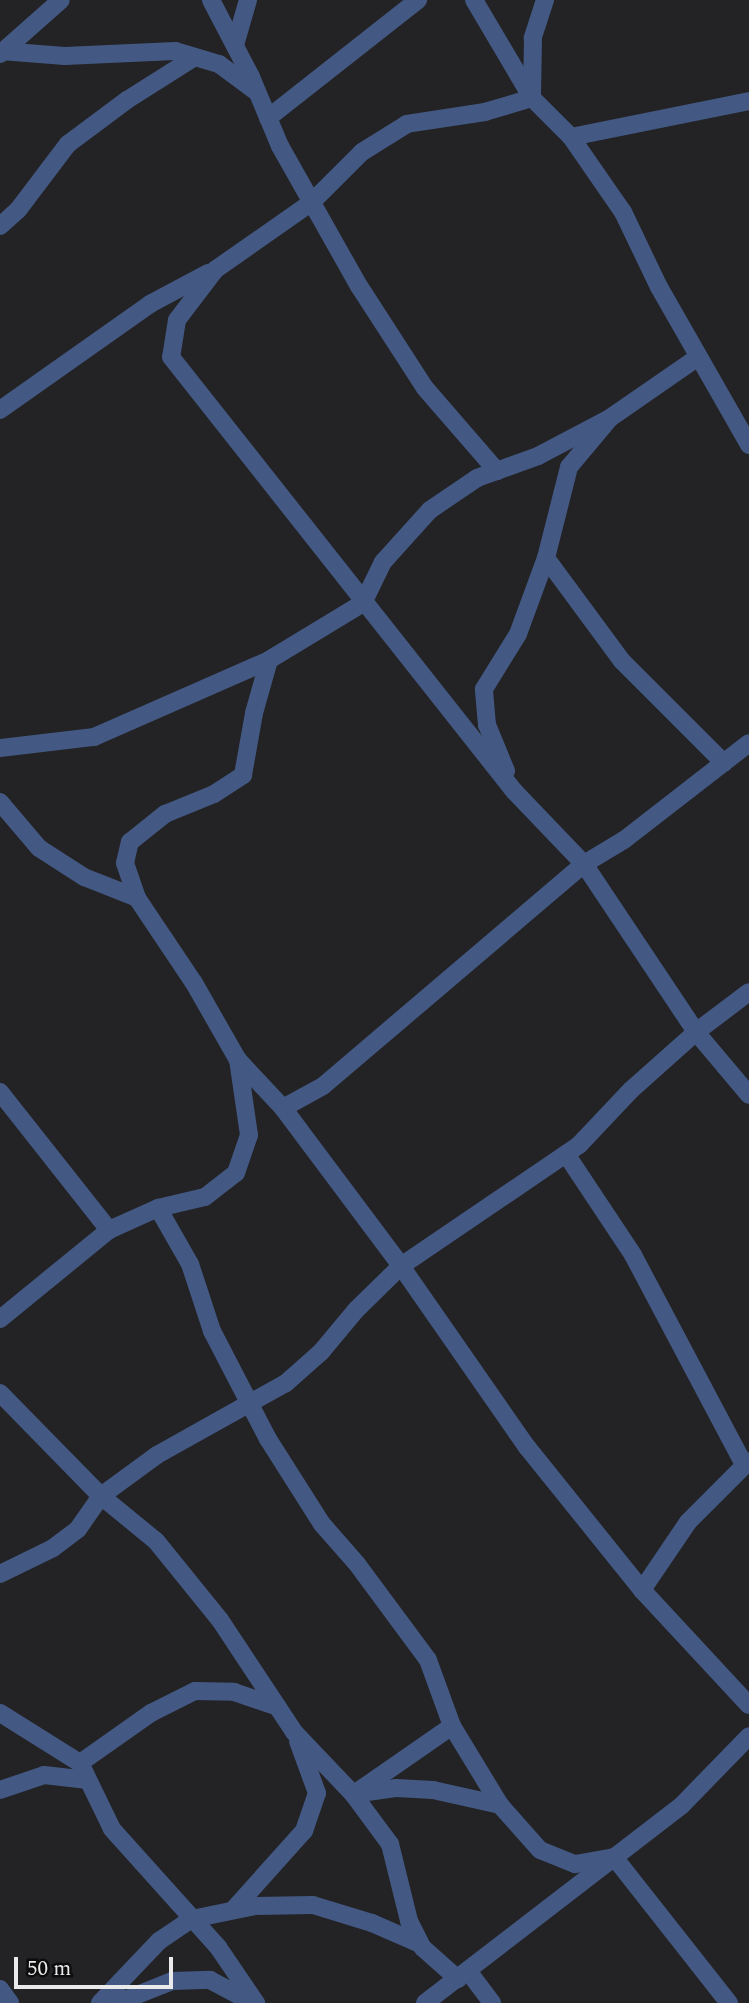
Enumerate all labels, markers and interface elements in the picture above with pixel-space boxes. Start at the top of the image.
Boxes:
scale bar [18,1944,177,1988]
text: 50 m [27,1953,71,1985]

